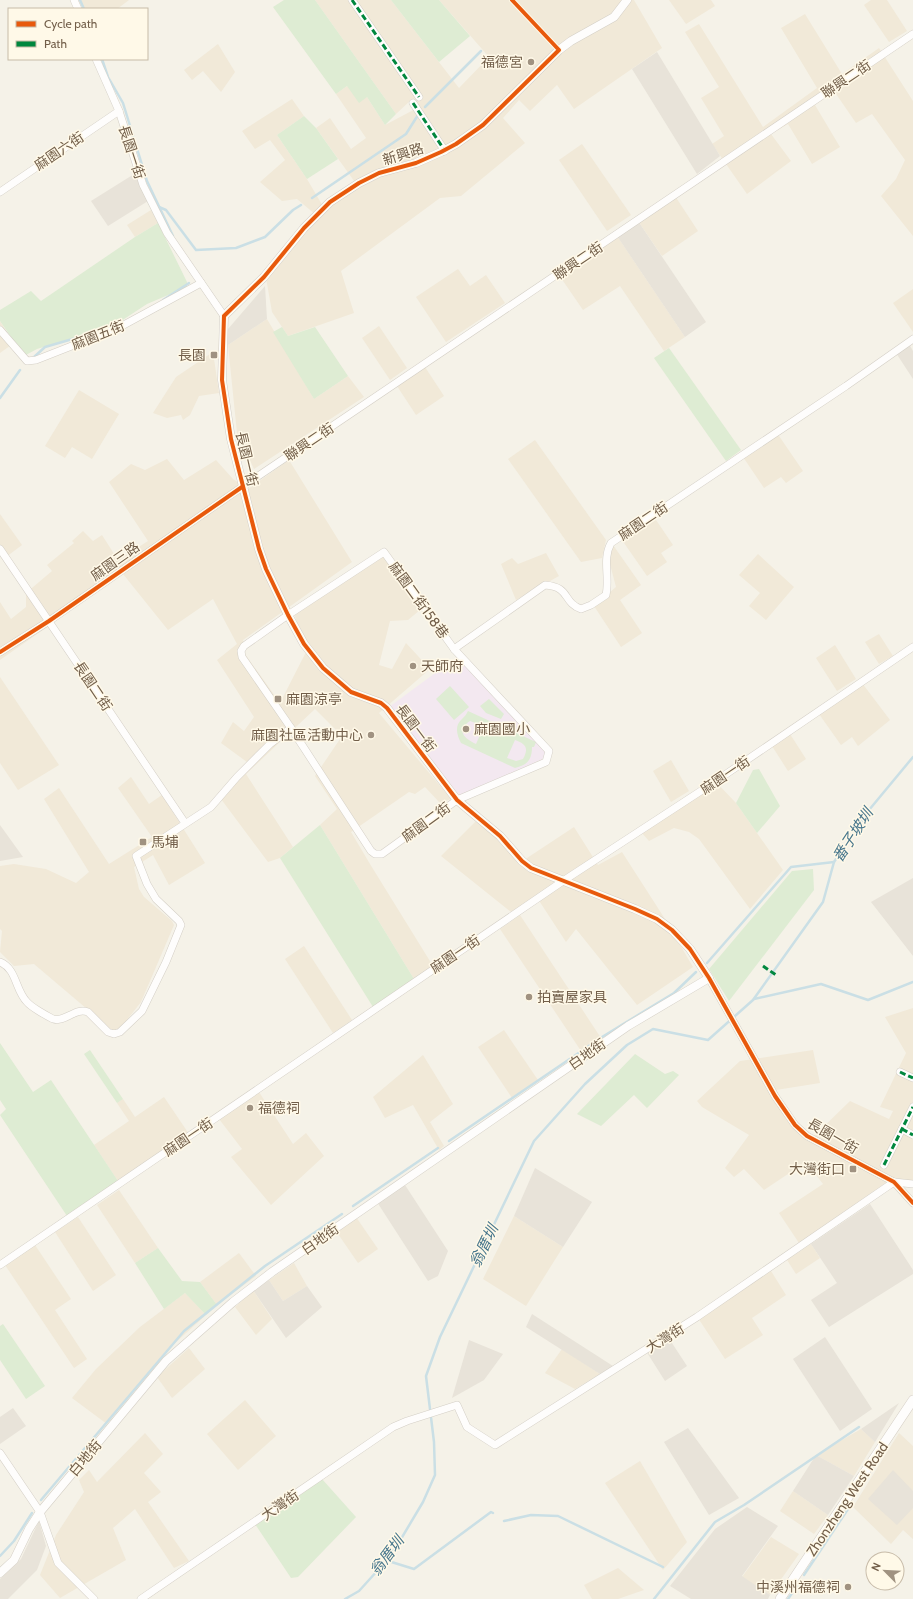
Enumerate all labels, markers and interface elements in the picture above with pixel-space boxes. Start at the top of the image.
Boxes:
legend [8,8,148,60]
text: Cycle path [44,16,97,31]
text: Path [44,36,67,51]
place label: 福德宮 [481,53,523,71]
street label: 聯興二街 [818,56,874,102]
marker: 福德宮 [526,57,536,67]
street label: 長園一街 [115,123,149,181]
street label: 麻園六街 [31,128,87,174]
street label: 新興路 [380,139,426,169]
street label: 聯興二街 [550,238,606,284]
street label: 麻園五街 [69,316,127,354]
place label: 長園 [178,346,206,364]
marker: 長園 [209,350,219,360]
street label: 聯興二街 [281,419,337,465]
street label: 長園一街 [232,430,262,488]
street label: 麻園二街 [615,498,671,544]
street label: 麻園三路 [87,538,143,584]
street label: 麻園二街158巷 [385,558,453,642]
place label: 天師府 [421,657,463,675]
street label: 長園二街 [70,658,116,714]
marker: 天師府 [408,661,418,671]
place label: 麻園涼亭 [286,690,342,708]
marker: 麻園涼亭 [273,694,283,704]
street label: 長園一街 [392,700,440,756]
place label: 麻園國小 [474,720,530,738]
marker: 麻園國小 [461,724,471,734]
place label: 麻園社區活動中心 [251,726,363,744]
marker: 麻園社區活動中心 [366,730,376,740]
street label: 麻園一街 [697,752,753,798]
street label: 麻園二街 [398,798,454,846]
water label: 番子坡圳 [829,803,878,865]
place label: 馬埔 [151,833,179,851]
marker: 馬埔 [138,837,148,847]
street label: 麻園一街 [427,931,483,977]
place label: 拍賣屋家具 [537,988,607,1006]
marker: 拍賣屋家具 [524,992,534,1002]
street label: 白地街 [565,1035,609,1073]
place label: 福德祠 [258,1099,300,1117]
marker: 福德祠 [245,1103,255,1113]
street label: 麻園一街 [160,1114,216,1160]
street label: 長園一街 [804,1114,862,1158]
place label: 大灣街口 [789,1160,845,1178]
marker: 大灣街口 [848,1164,858,1174]
street label: 白地街 [298,1220,342,1258]
water label: 翁厝圳 [466,1220,503,1270]
street label: 大灣街 [642,1319,688,1357]
street label: 白地街 [65,1436,105,1480]
street label: Zhonzheng West Road [802,1438,892,1560]
street label: 大灣街 [258,1486,302,1524]
water label: 翁厝圳 [366,1531,409,1579]
north arrow [865,1551,905,1591]
text: N [868,1561,884,1573]
place label: 中溪州福德祠 [756,1578,840,1596]
marker: 中溪州福德祠 [843,1582,853,1592]

